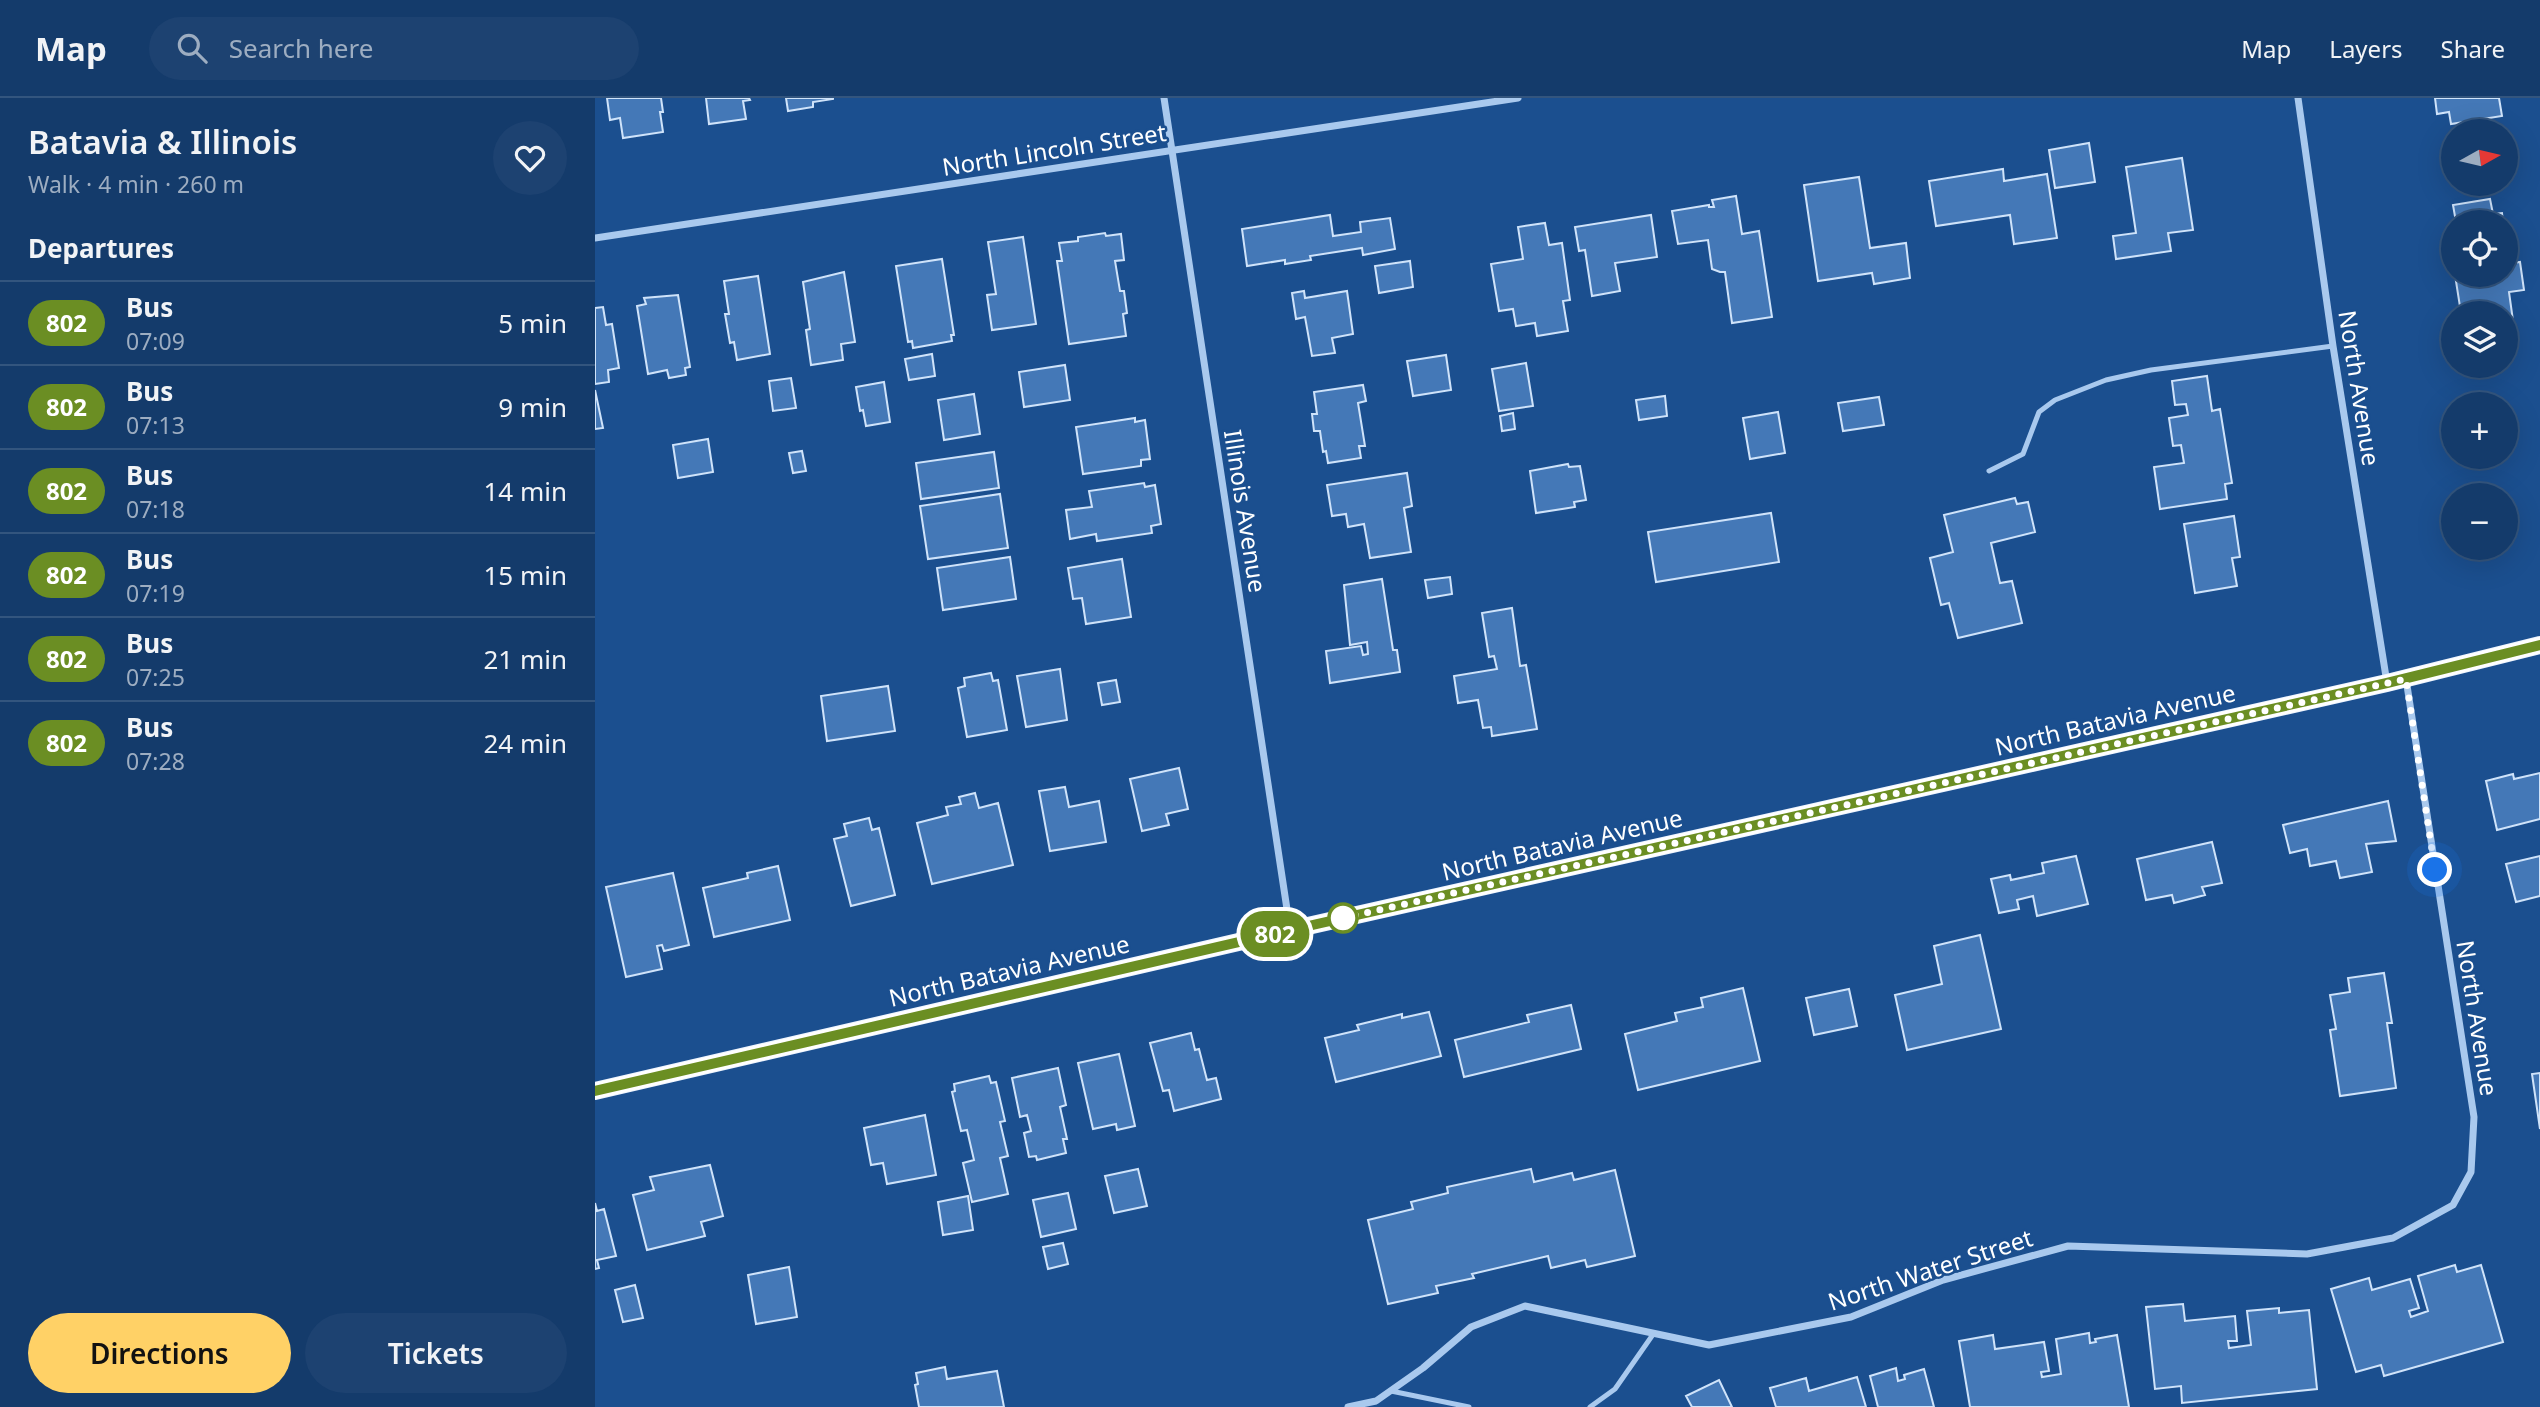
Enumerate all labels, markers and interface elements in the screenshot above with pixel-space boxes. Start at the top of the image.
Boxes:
search box [149,17,639,80]
text: Map [35,26,107,71]
icon: search [173,29,211,67]
text: Search here [229,30,373,66]
text: Map [2241,32,2291,65]
text: Layers [2329,32,2403,65]
text: Share [2441,32,2505,65]
street label: North Lincoln Street [940,115,1169,183]
text: Batavia & Illinois [28,119,297,164]
north arrow [2441,119,2518,196]
map controls [2441,119,2518,560]
button: heart [493,121,567,195]
text: Walk · 4 min · 260 m [28,168,244,200]
button: locate [2441,210,2518,287]
text: Departures [28,230,174,266]
text: Bus [126,289,173,325]
button: layers [2441,301,2518,378]
text: 5 min [498,305,567,341]
text: 802 [46,306,87,339]
street label: North Avenue [2331,308,2389,468]
text: 07:09 [126,325,185,357]
text: Bus [126,373,173,409]
text: 9 min [498,389,567,425]
text: 802 [46,390,87,423]
button: + [2441,392,2518,469]
text: 07:13 [126,409,185,441]
street label: Illinois Avenue [1217,427,1275,595]
text: Bus [126,457,173,493]
text: 14 min [483,473,567,509]
text: 802 [46,474,87,507]
button: − [2441,483,2518,560]
text: 07:18 [126,493,185,525]
text: Bus [126,541,173,577]
text: 15 min [483,557,567,593]
text: 802 [46,558,87,591]
text: 07:19 [126,577,185,609]
text: Bus [126,625,173,661]
text: 21 min [483,641,567,677]
text: 802 [46,642,87,675]
text: 07:25 [126,661,185,693]
street label: North Batavia Avenue [1991,675,2239,763]
text: Bus [126,709,173,745]
text: 24 min [483,725,567,761]
text: 802 [46,726,87,759]
text: 07:28 [126,745,185,777]
street label: North Batavia Avenue [1438,800,1686,888]
your location [2417,852,2452,887]
unlabelled marker [1328,903,1358,933]
line badge: 802 [1235,911,1315,957]
text: 802 [1254,917,1296,950]
street label: North Batavia Avenue [885,926,1133,1014]
street label: North Avenue [2449,938,2507,1098]
street label: North Water Street [1824,1220,2037,1318]
button: Directions [28,1313,291,1393]
button: Tickets [305,1313,567,1393]

